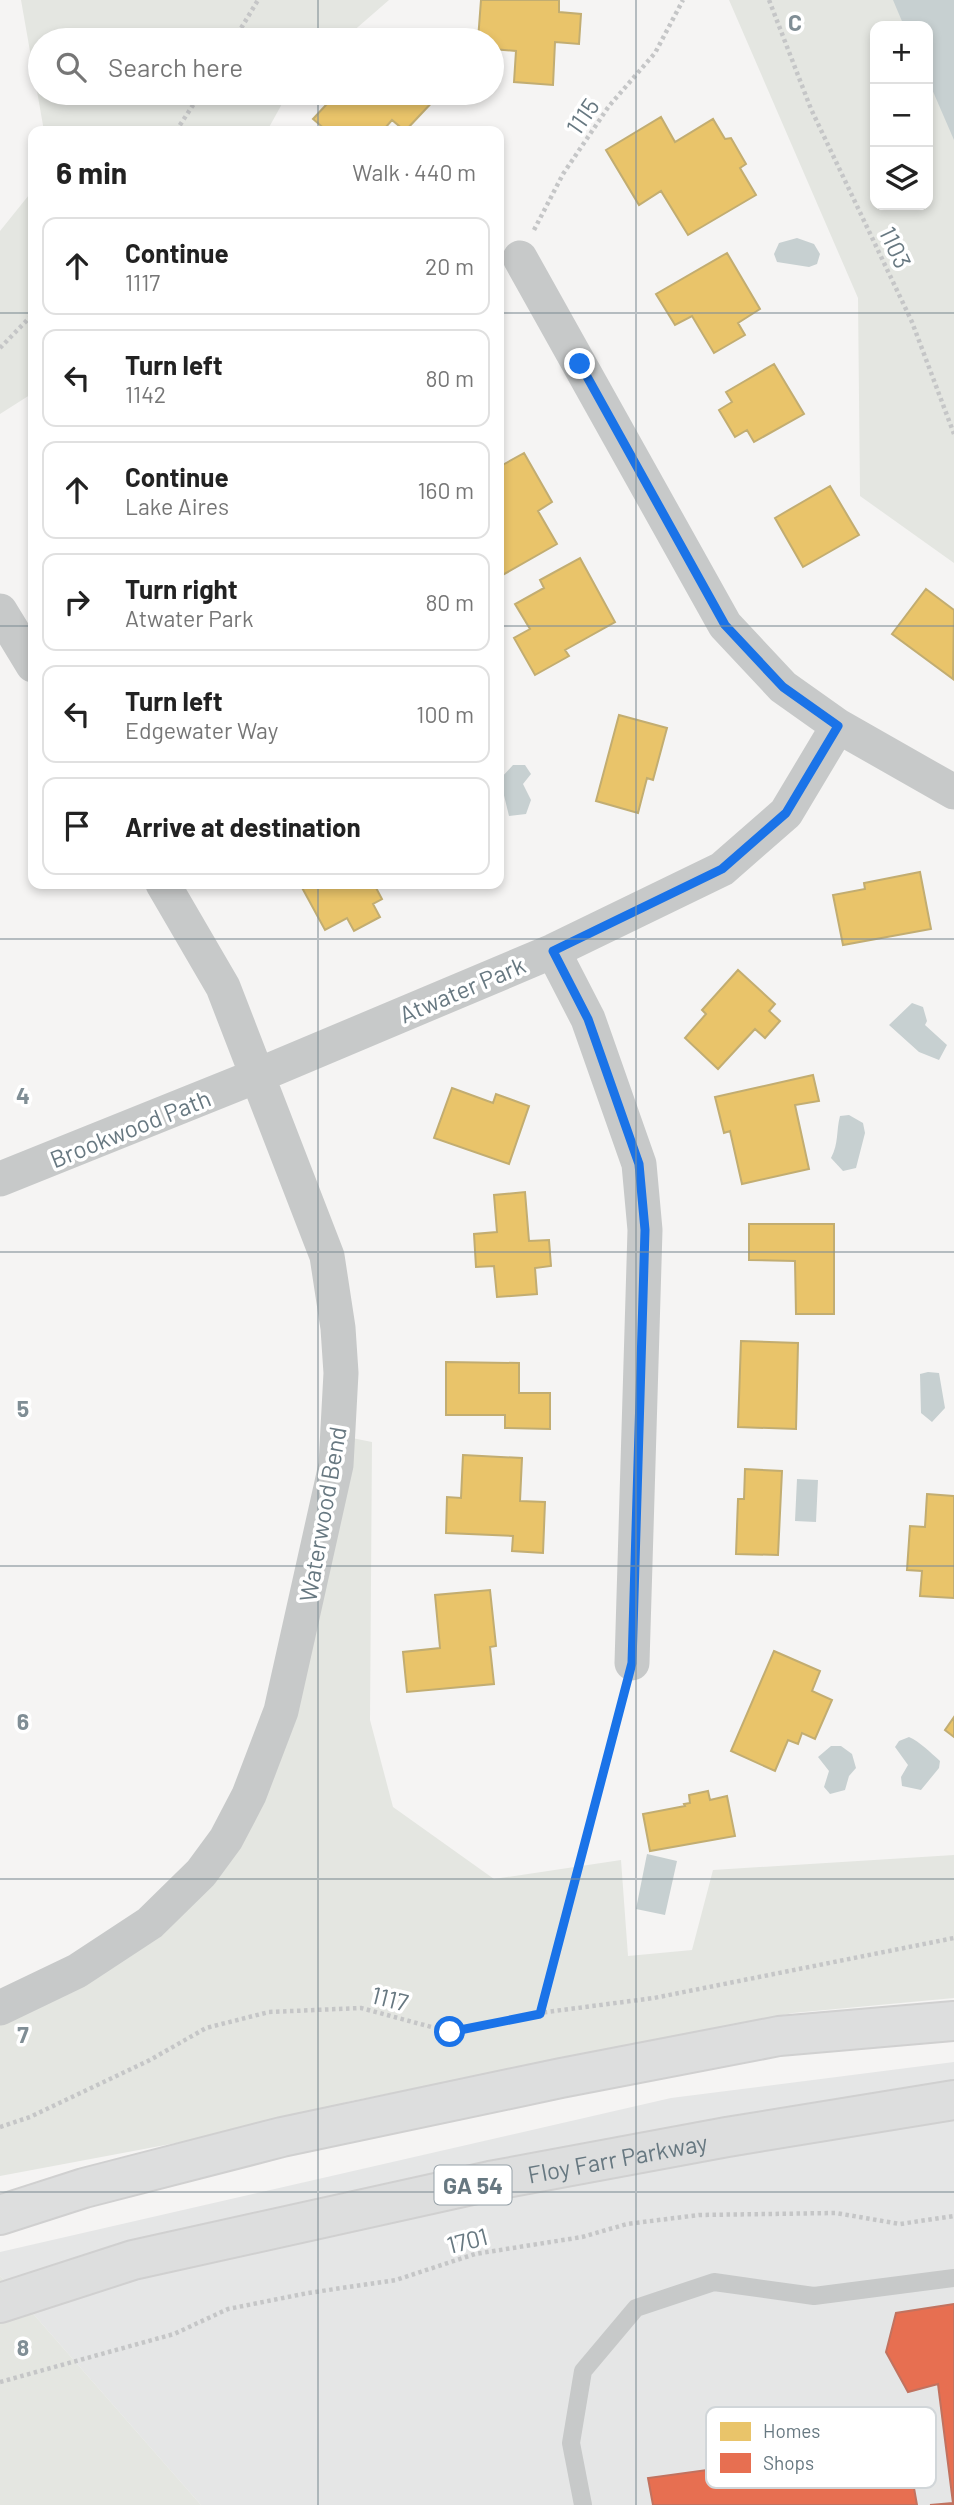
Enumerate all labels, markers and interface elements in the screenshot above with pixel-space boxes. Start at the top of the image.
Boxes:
text: C [788,8,802,36]
map controls [870,21,933,210]
button: + [870,21,933,84]
search box [28,28,504,105]
icon: search [52,48,90,86]
text: Search here [108,51,243,82]
button: − [870,84,933,147]
street label: 1115 [559,92,605,140]
button: layers [870,147,933,210]
text: 6 min [56,154,127,190]
text: Walk · 440 m [352,158,476,186]
street label: 1103 [874,221,918,273]
text: Continue [125,237,229,268]
icon: ahead [58,247,96,285]
text: 20 m [425,252,474,280]
text: 1117 [125,268,160,296]
route end [564,348,595,379]
text: Turn left [125,349,223,380]
icon: left [58,359,96,397]
text: 80 m [425,364,474,392]
text: 1142 [125,380,166,408]
text: Continue [125,461,229,492]
icon: ahead [58,471,96,509]
text: 160 m [417,476,474,504]
text: Lake Aires [125,492,229,520]
text: Turn right [125,573,238,604]
icon: right [58,583,96,621]
text: 80 m [425,588,474,616]
text: Atwater Park [125,604,254,632]
text: Turn left [125,685,223,716]
icon: left [58,695,96,733]
text: 100 m [416,700,474,728]
text: Edgewater Way [125,716,278,744]
icon: arrive [58,807,96,845]
text: Arrive at destination [125,811,361,842]
street label: Atwater Park [395,949,529,1029]
text: 4 [16,1081,30,1109]
street label: Brookwood Path [45,1083,215,1173]
text: 5 [17,1394,29,1422]
street label: Waterwood Bend [292,1424,352,1604]
text: 6 [17,1707,29,1735]
street label: 1117 [369,1979,411,2017]
route start [434,2016,465,2047]
text: 7 [17,2020,29,2048]
street label: Floy Farr Parkway [525,2126,710,2188]
road number: GA 54 [434,2166,512,2204]
street label: 1701 [444,2221,490,2259]
text: 8 [17,2333,29,2361]
legend [706,2407,936,2488]
text: Homes [763,2419,820,2442]
text: Shops [763,2451,814,2474]

